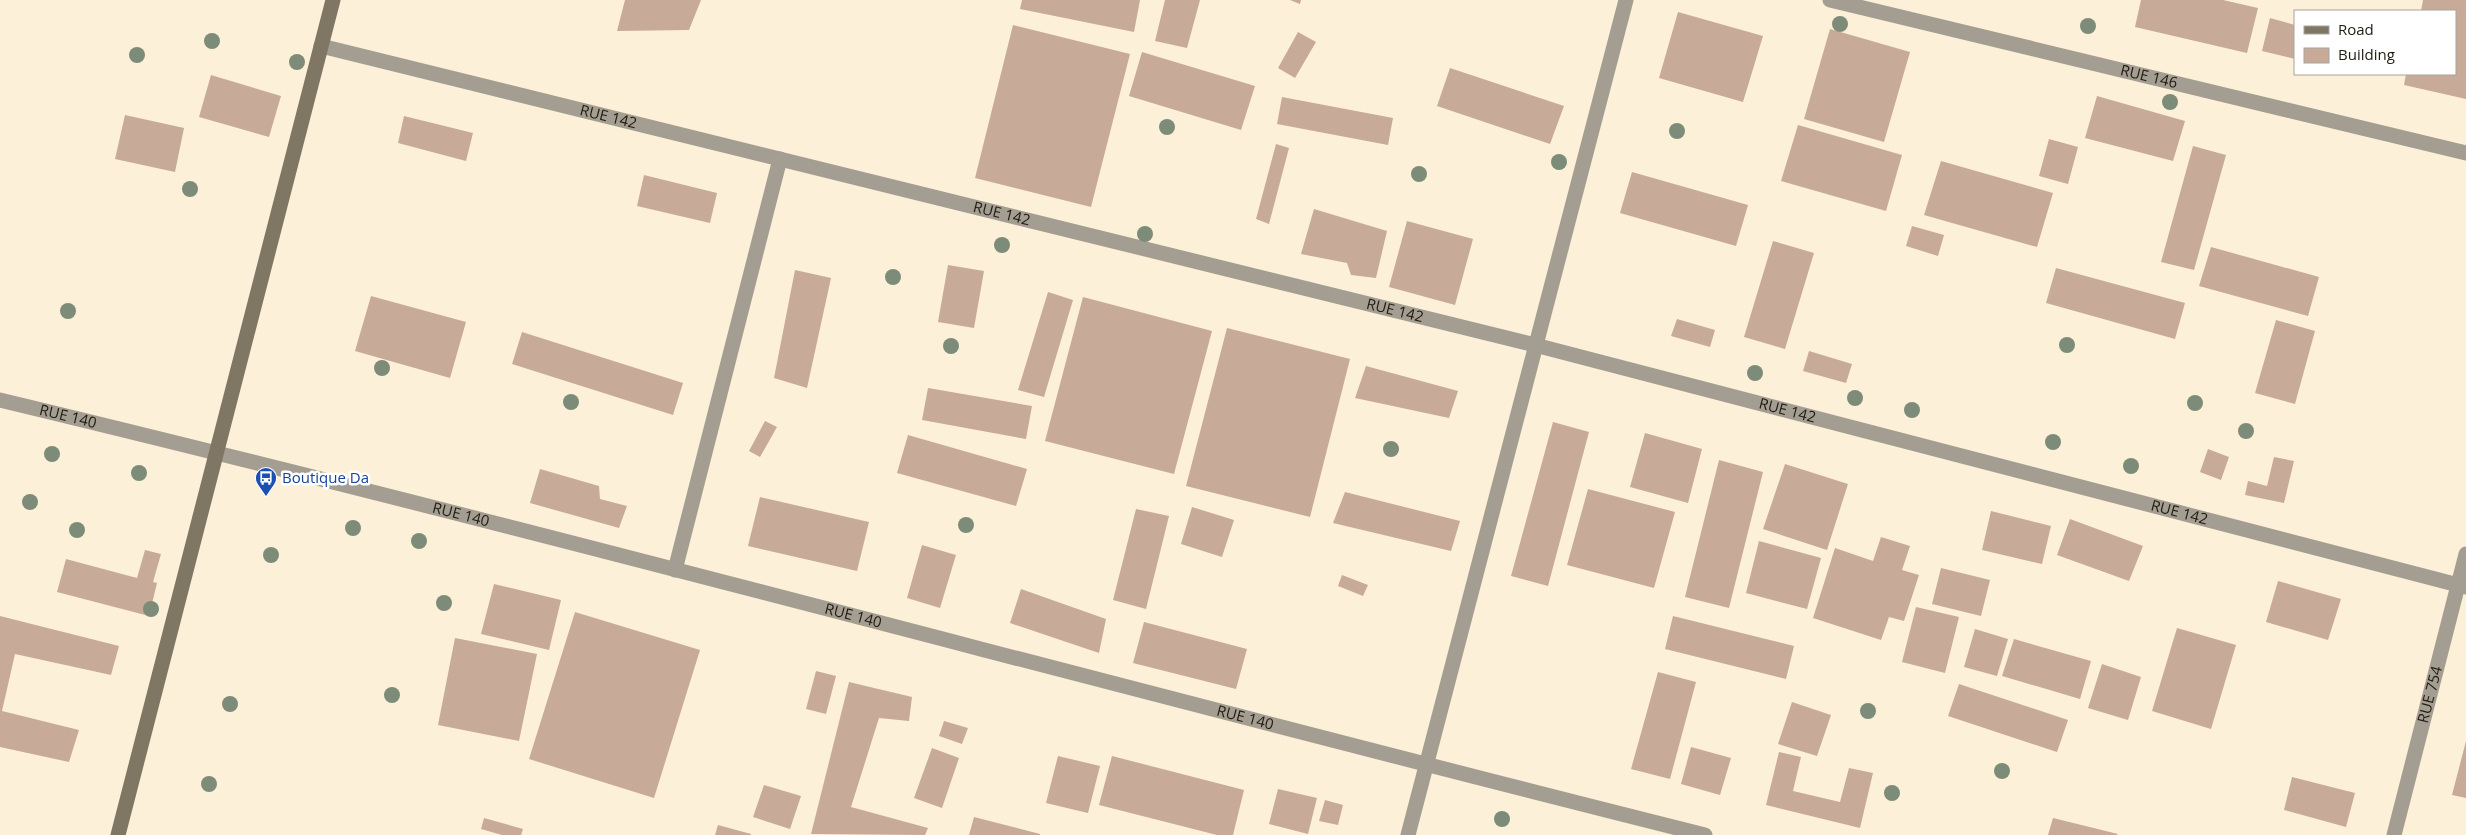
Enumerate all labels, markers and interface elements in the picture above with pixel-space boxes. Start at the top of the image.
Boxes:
legend [2294,10,2456,75]
text: Road [2338,19,2374,39]
text: Building [2338,44,2395,64]
street label: RUE 146 [2119,59,2180,92]
street label: RUE 142 [578,99,639,132]
street label: RUE 142 [971,196,1033,229]
street label: RUE 142 [1365,293,1426,326]
street label: RUE 142 [1757,393,1818,427]
street label: RUE 140 [38,399,99,432]
bus stop icon: Boutique Da [254,466,278,497]
place label: Boutique Da [282,467,369,487]
street label: RUE 142 [2149,495,2210,529]
street label: RUE 140 [431,497,492,530]
street label: RUE 140 [823,598,884,632]
street label: RUE 754 [2412,663,2446,725]
street label: RUE 140 [1215,700,1276,734]

